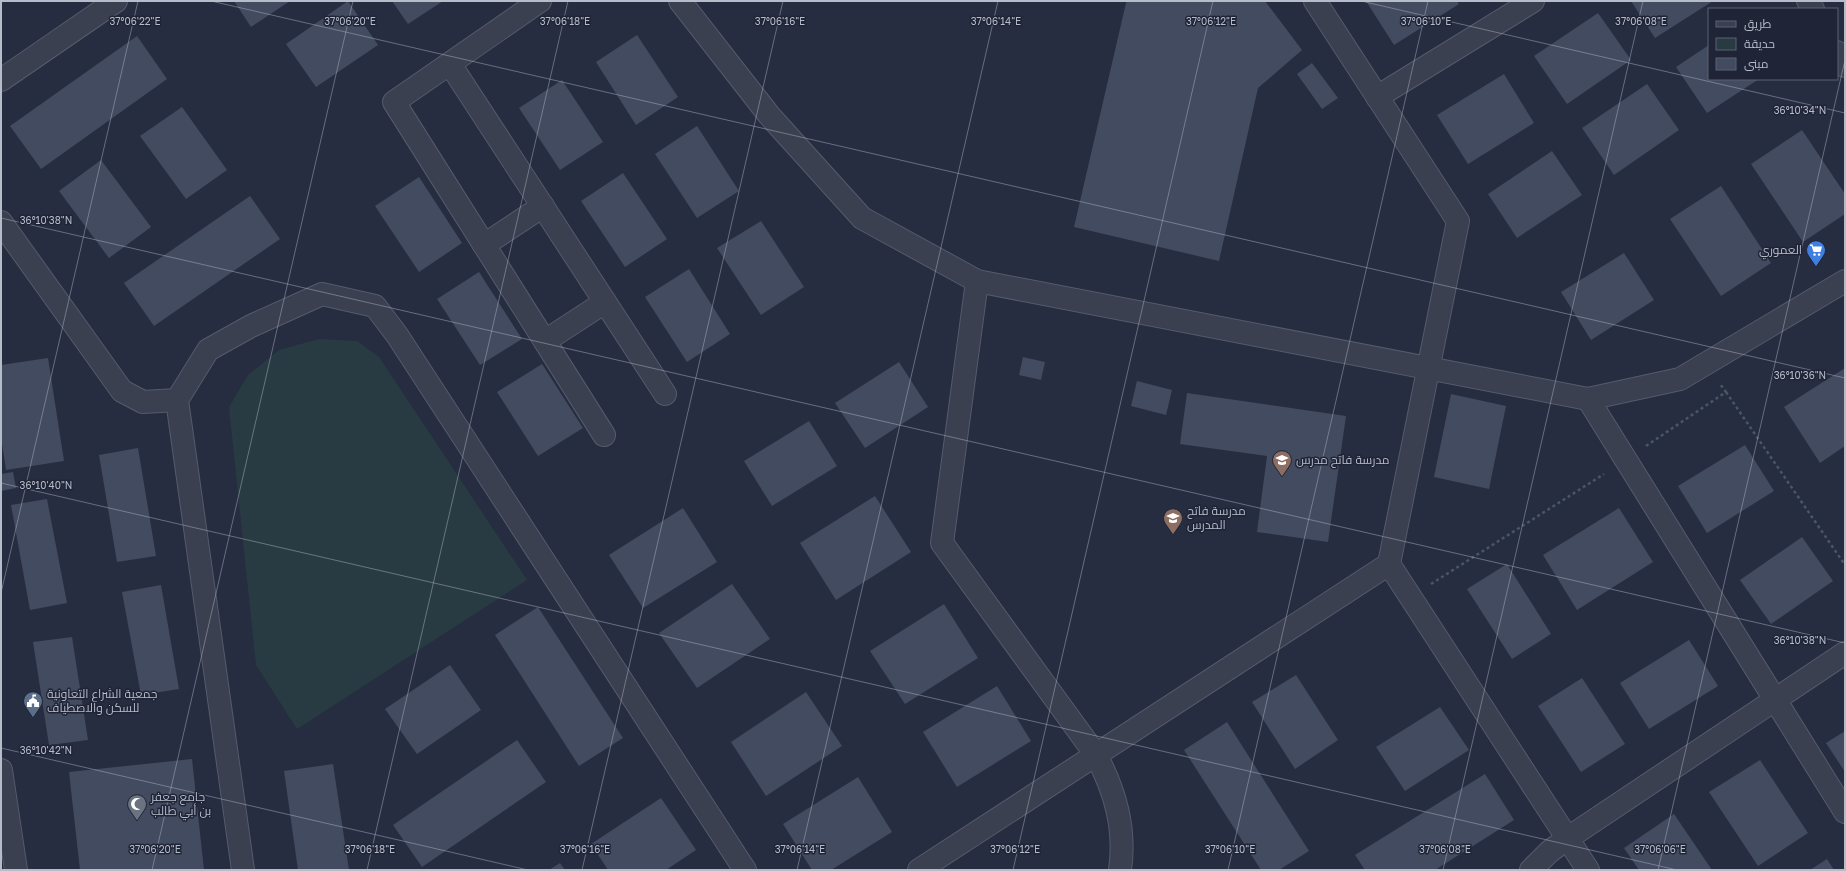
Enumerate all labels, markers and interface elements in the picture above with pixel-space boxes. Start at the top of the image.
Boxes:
legend [1708,8,1838,80]
text: 37°06'22"E [109,15,161,27]
text: 37°06'20"E [324,15,376,27]
text: 37°06'18"E [540,15,590,27]
text: 37°06'16"E [755,15,805,27]
text: 37°06'14"E [971,15,1021,27]
text: 37°06'12"E [1186,15,1236,27]
text: 37°06'10"E [1401,15,1451,27]
text: 37°06'08"E [1615,15,1667,27]
text: طريق [1744,16,1772,31]
text: حديقة [1744,36,1775,51]
text: مبنى [1744,56,1769,71]
text: 36°10'34"N [1774,104,1826,116]
text: 36°10'38"N [20,214,72,226]
supermarket icon: العموري [1805,239,1827,267]
place label: العموري [1759,242,1802,260]
text: 36°10'36"N [1774,369,1826,381]
school or university icon: مدرسة فاتح مدرس [1271,449,1293,477]
place label: مدرسة فاتح مدرس [1296,452,1390,468]
text: 36°10'40"N [20,479,72,491]
place label: مدرسة فاتح المدرس [1187,503,1246,532]
school or university icon: مدرسة فاتح المدرس [1162,507,1184,535]
text: 36°10'38"N [1774,634,1826,646]
place label: جمعية الشراع التعاونية للسكن والاصطياف [47,686,157,715]
public building icon: جمعية الشراع التعاونية للسكن والاصطياف [22,690,44,718]
text: 36°10'42"N [20,744,72,756]
place label: جامع جعفر بن أبي طالب [150,789,211,821]
mosque icon: جامع جعفر بن أبي طالب [126,793,148,821]
text: 37°06'20"E [129,843,181,855]
text: 37°06'18"E [345,843,395,855]
text: 37°06'16"E [560,843,610,855]
text: 37°06'14"E [775,843,825,855]
text: 37°06'12"E [990,843,1040,855]
text: 37°06'10"E [1205,843,1255,855]
text: 37°06'08"E [1419,843,1471,855]
text: 37°06'06"E [1634,843,1686,855]

